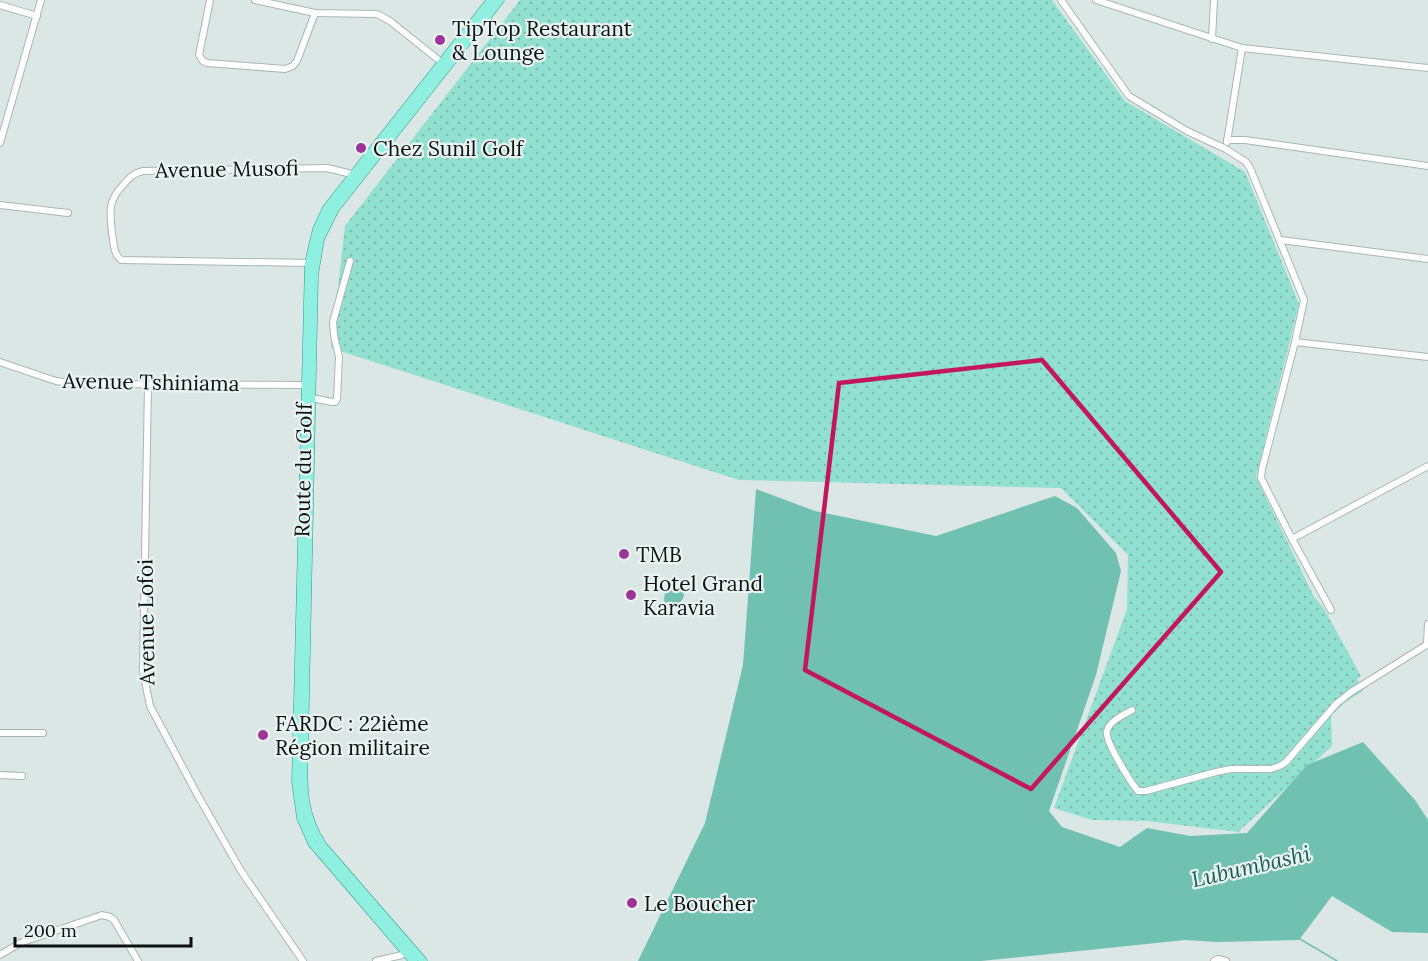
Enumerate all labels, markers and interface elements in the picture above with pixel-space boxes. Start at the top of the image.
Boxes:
place label: TipTop Restaurant & Lounge [452,15,633,66]
marker: TipTop Restaurant & Lounge [433,33,447,47]
place label: Chez Sunil Golf [373,135,525,162]
marker: Chez Sunil Golf [354,141,368,155]
street label: Avenue Musofi [154,154,299,184]
street label: Avenue Tshiniama [61,367,240,397]
street label: Route du Golf [288,401,318,538]
place label: TMB [636,541,682,568]
marker: TMB [617,547,631,561]
street label: Avenue Lofoi [131,559,161,686]
place label: Hotel Grand Karavia [643,570,763,621]
marker: Hotel Grand Karavia [624,588,638,602]
place label: FARDC : 22ième Région militaire [275,710,430,761]
marker: FARDC : 22ième Région militaire [256,728,270,742]
water label: Lubumbashi [1189,839,1313,893]
place label: Le Boucher [644,890,755,917]
marker: Le Boucher [625,896,639,910]
scale bar [15,910,190,948]
text: 200 m [24,919,77,942]

